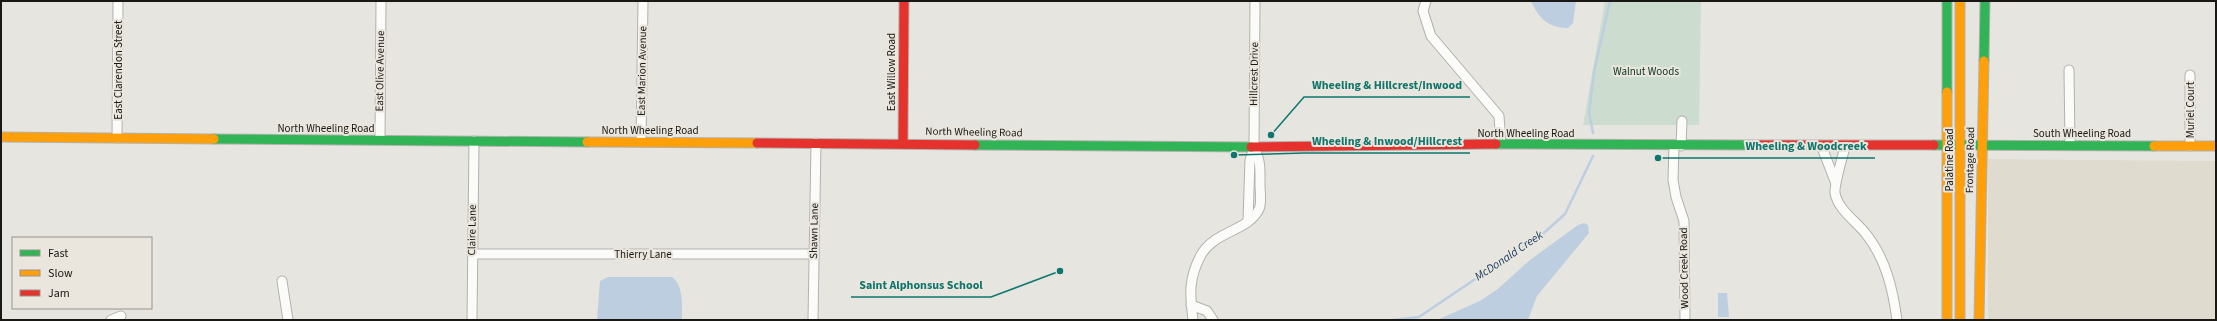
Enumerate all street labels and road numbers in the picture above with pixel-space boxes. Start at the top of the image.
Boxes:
street label: East Clarendon Street [111,20,126,120]
street label: East Marion Avenue [634,25,650,116]
street label: East Olive Avenue [372,30,388,112]
street label: East Willow Road [884,33,899,111]
street label: Hillcrest Drive [1246,41,1262,106]
street label: Muriel Court [2183,81,2198,138]
street label: North Wheeling Road [277,121,375,136]
street label: North Wheeling Road [601,123,699,138]
street label: North Wheeling Road [925,124,1023,140]
street label: North Wheeling Road [1477,126,1575,141]
street label: South Wheeling Road [2033,126,2131,141]
street label: Frontage Road [1962,127,1978,193]
street label: Palatine Road [1942,128,1957,192]
street label: Shawn Lane [806,202,822,259]
street label: Claire Lane [464,204,480,256]
street label: Wood Creek Road [1676,227,1692,309]
street label: Thierry Lane [614,247,672,262]

